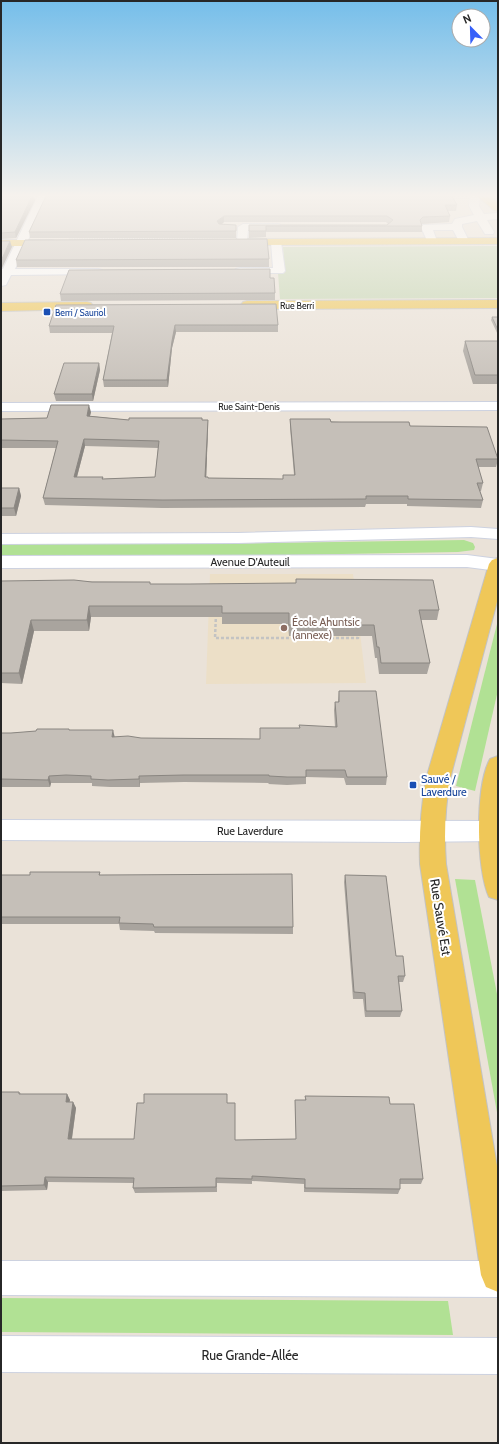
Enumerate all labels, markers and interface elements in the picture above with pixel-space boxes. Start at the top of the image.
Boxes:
north arrow [451,8,491,48]
text: N [461,11,473,27]
street label: Rue Berri [280,300,314,311]
marker: Berri / Sauriol [42,307,52,317]
place label: Berri / Sauriol [55,307,107,318]
street label: Rue Saint-Denis [218,401,280,412]
street label: Avenue D'Auteuil [210,555,290,569]
place label: École Ahuntsic (annexe) [292,615,360,642]
marker: École Ahuntsic (annexe) [279,623,289,633]
place label: Sauvé / Laverdure [421,772,467,799]
marker: Sauvé / Laverdure [408,780,418,790]
street label: Rue Laverdure [217,824,283,838]
street label: Rue Sauvé Est [427,877,455,957]
street label: Rue Grande-Allée [202,1347,299,1363]

